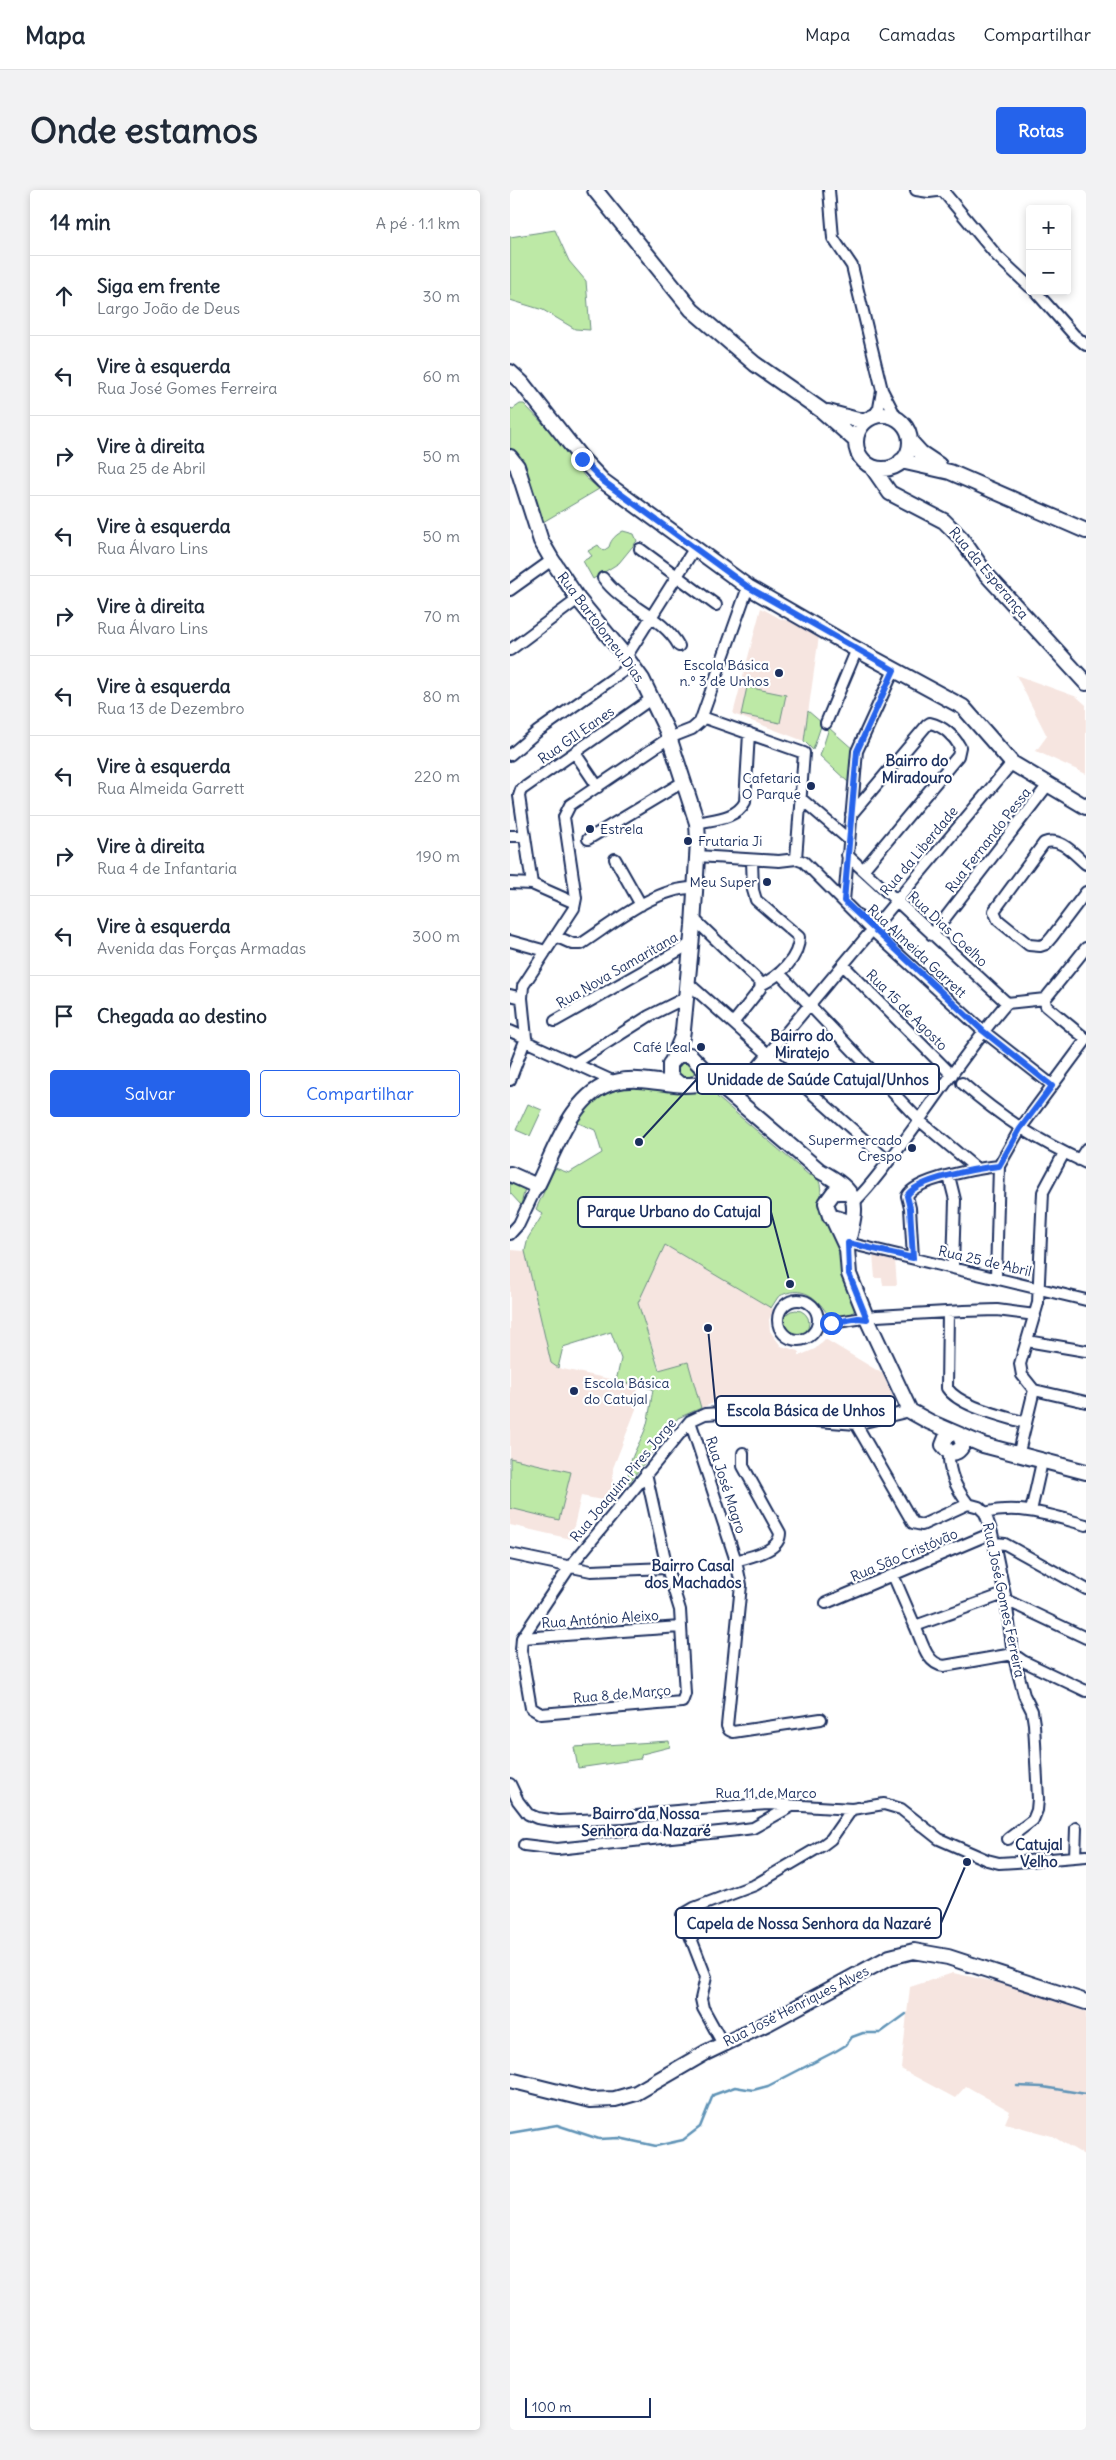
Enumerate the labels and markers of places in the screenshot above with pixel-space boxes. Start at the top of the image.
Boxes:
place label: Escola Básica n.º 3 de Unhos [679,656,769,690]
marker: Escola Básica n.º 3 de Unhos [773,667,785,679]
place label: Cafetaria O Parque [742,769,801,803]
marker: Cafetaria O Parque [805,780,817,792]
place label: Estrela [600,820,643,838]
marker: Estrela [584,823,596,835]
place label: Frutaria Ji [698,832,763,850]
marker: Frutaria Ji [682,835,694,847]
place label: Meu Super [689,873,757,891]
marker: Meu Super [761,876,773,888]
place label: Café Leal [633,1038,691,1056]
marker: Café Leal [695,1041,707,1053]
callout: Unidade de Saúde Catujal/Unhos [697,1064,939,1094]
place label: Supermercado Crespo [808,1131,902,1165]
marker: Supermercado Crespo [906,1142,918,1154]
callout: Parque Urbano do Catujal [578,1197,771,1227]
place label: Escola Básica do Catujal [584,1374,670,1408]
marker: Escola Básica do Catujal [568,1385,580,1397]
callout: Escola Básica de Unhos [716,1396,895,1426]
callout: Capela de Nossa Senhora da Nazaré [676,1908,941,1938]

